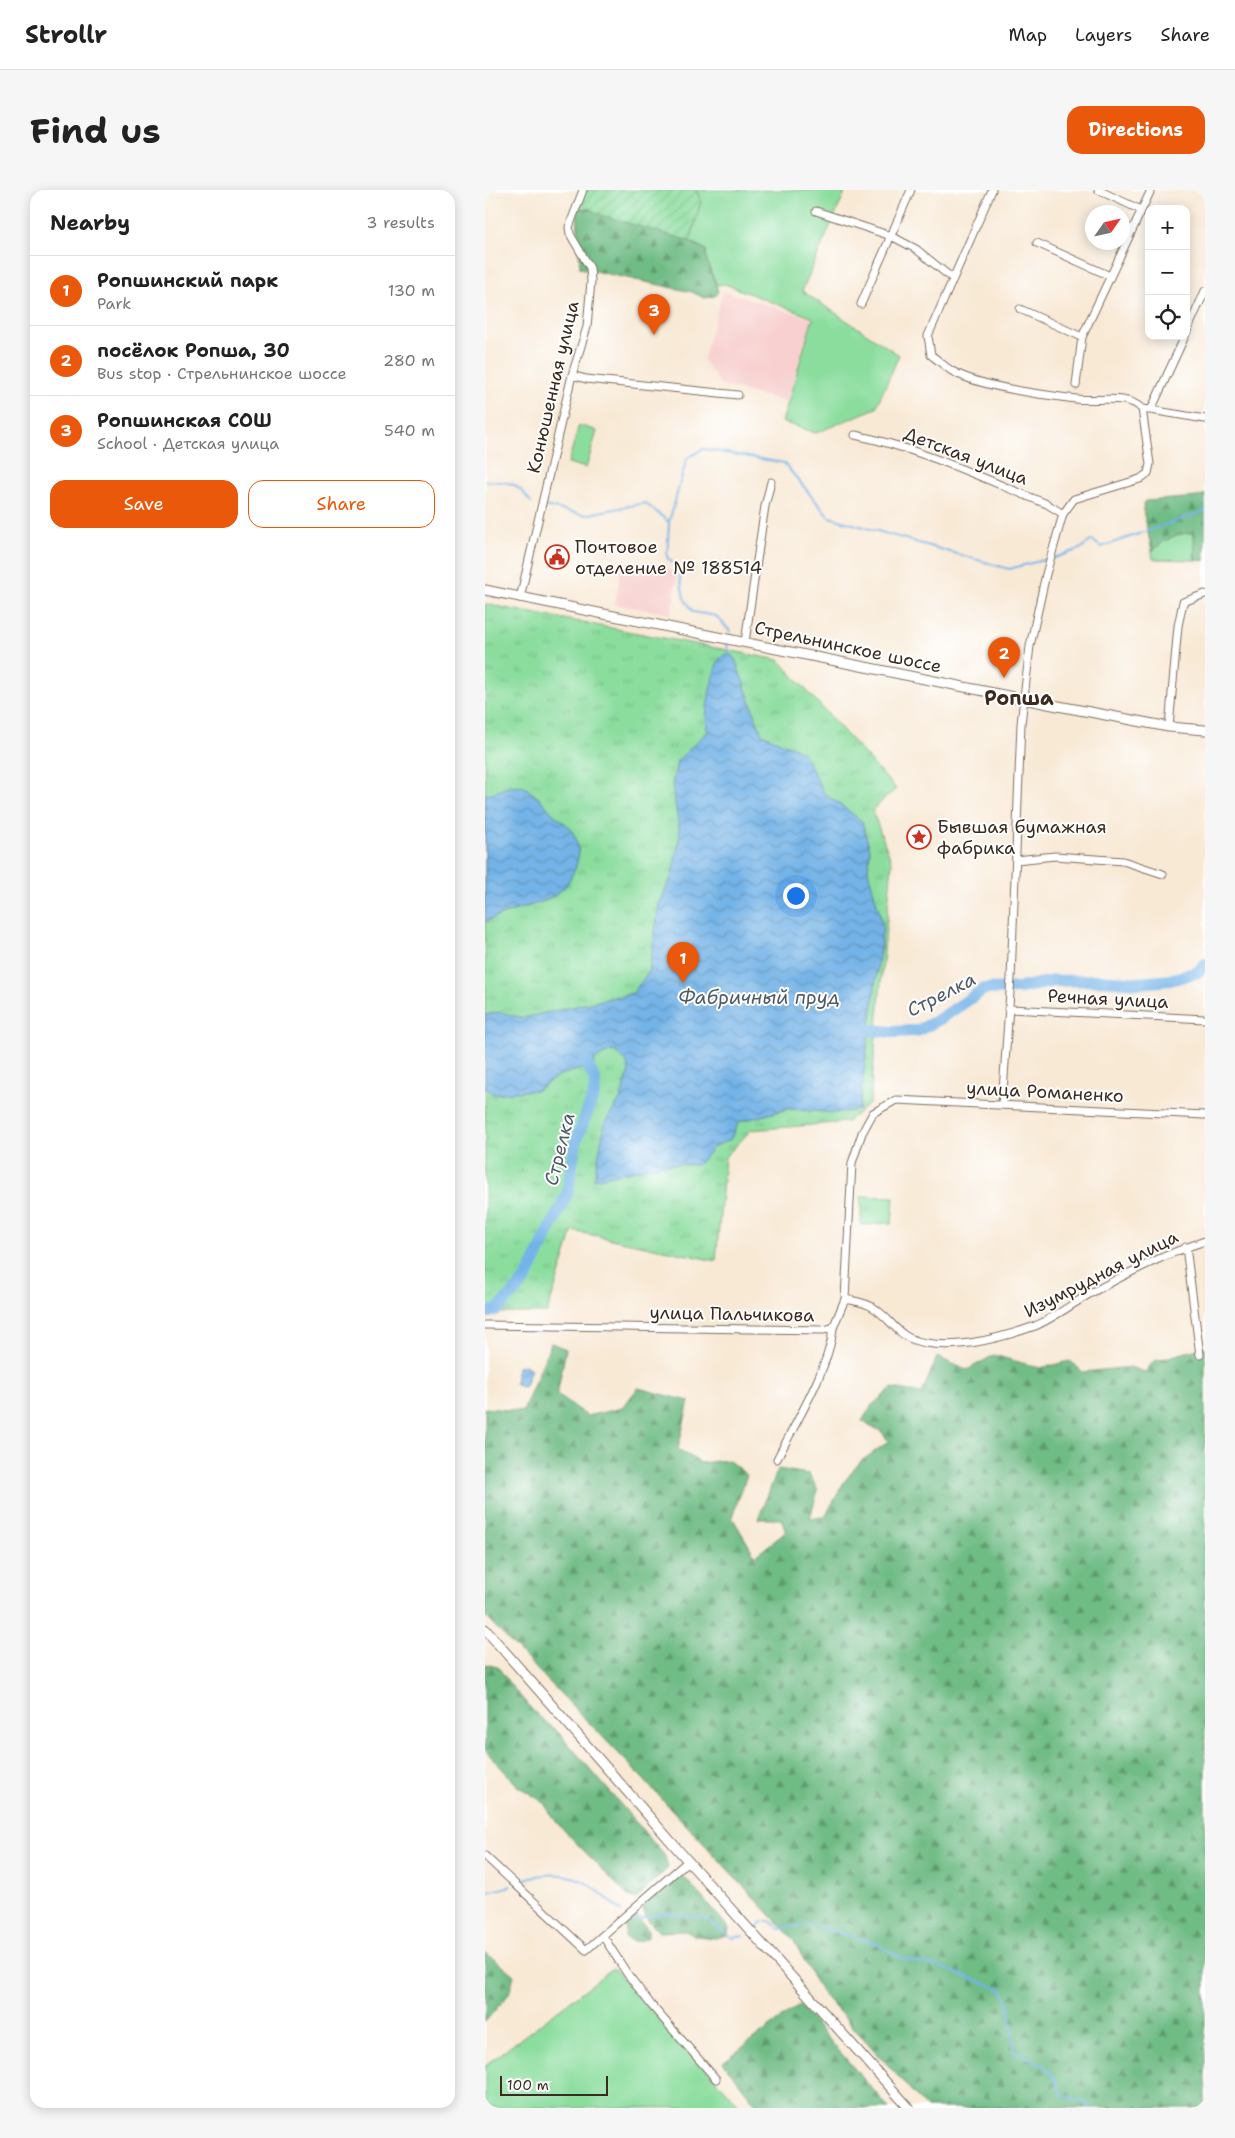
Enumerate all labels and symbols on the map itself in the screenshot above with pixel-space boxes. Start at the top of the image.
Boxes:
north arrow [1085,205,1130,250]
pin: 3 [638,294,670,335]
street label: Конюшенная улица [521,298,585,476]
street label: Детская улица [901,421,1031,491]
place label: Почтовое отделение № 188514 [575,535,762,580]
public building icon: Почтовое отделение № 188514 [544,544,570,570]
street label: Стрельнинское шоссе [752,615,944,679]
pin: 2 [988,637,1020,678]
district label: Ропша [984,685,1054,711]
place label: Бывшая бумажная фабрика [937,815,1107,860]
place icon: Бывшая бумажная фабрика [906,824,932,850]
your location [783,883,809,909]
pin: 1 [667,942,699,983]
water label: Стрелка [902,966,980,1022]
street label: Речная улица [1047,984,1169,1014]
water label: Фабричный пруд [678,985,840,1010]
street label: улица Романенко [966,1076,1124,1108]
water label: Стрелка [538,1110,581,1188]
street label: Изумрудная улица [1020,1225,1182,1323]
street label: улица Пальчикова [649,1301,815,1327]
scale bar [500,2073,607,2096]

